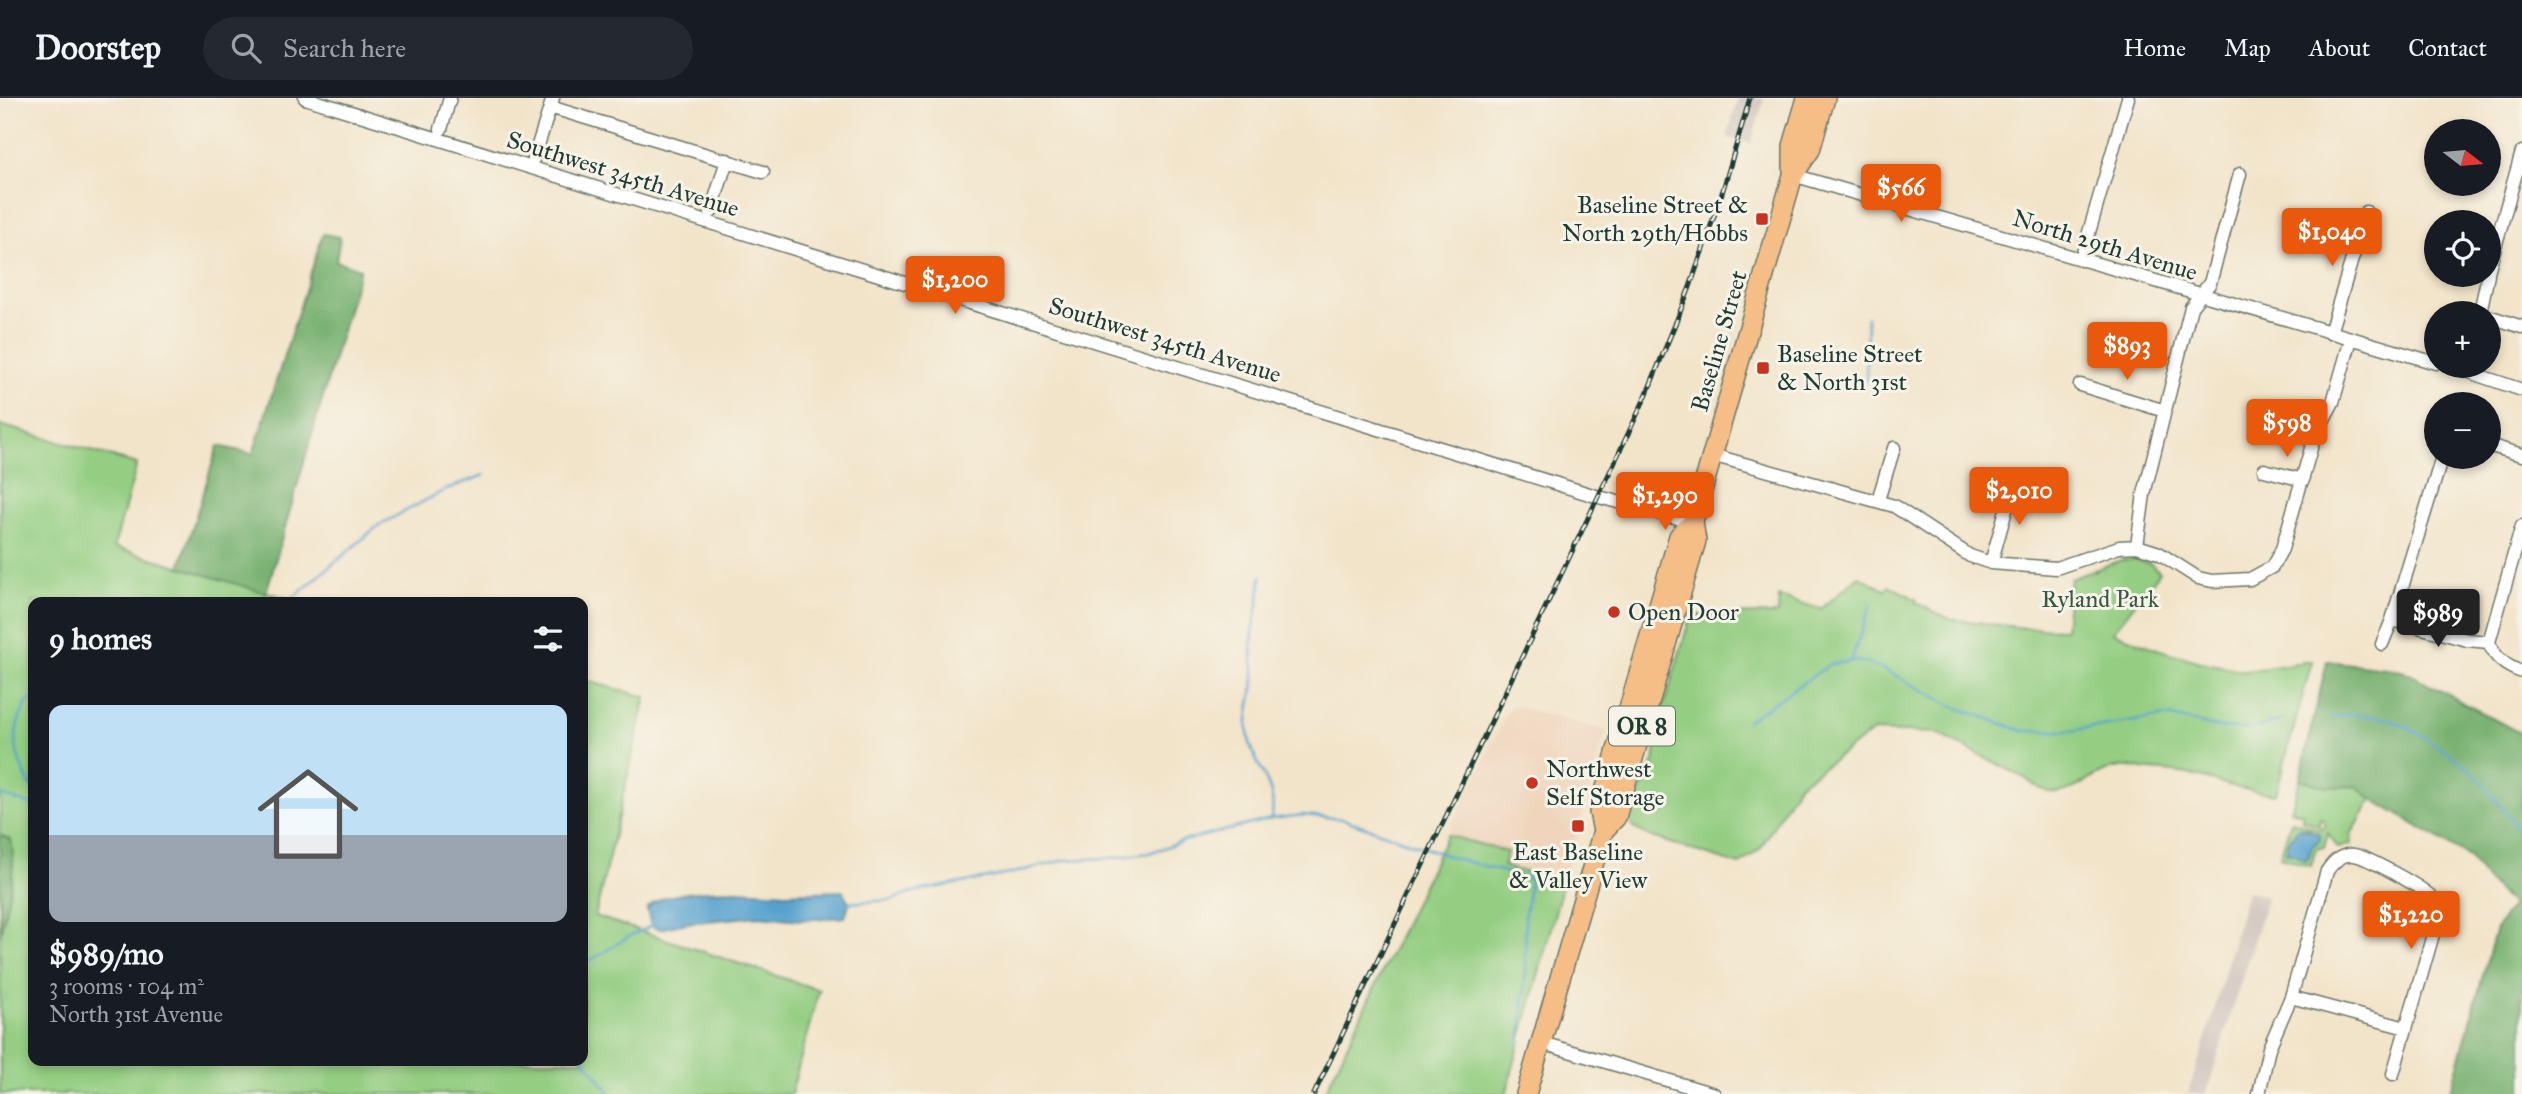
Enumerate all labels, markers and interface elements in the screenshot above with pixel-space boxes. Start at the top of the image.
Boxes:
search box [203,17,693,80]
text: Doorstep [35,28,161,68]
icon: search [227,29,265,67]
text: Search here [283,32,406,64]
text: Home [2123,33,2186,63]
text: Map [2224,33,2271,63]
text: About [2309,33,2370,63]
text: Contact [2408,33,2487,63]
north arrow [2424,119,2501,196]
map controls [2424,119,2501,469]
street label: Southwest 345th Avenue [503,124,743,224]
pin: $566 [1860,164,1942,224]
text: $566 [1877,173,1925,201]
place label: Baseline Street & North 29th/Hobbs [1562,190,1748,248]
street label: North 29th Avenue [2009,203,2201,287]
pin: $1,040 [2275,208,2389,268]
button: locate [2424,210,2501,287]
marker: Baseline Street & North 29th/Hobbs [1754,211,1770,227]
text: $1,040 [2298,217,2366,245]
pin: $1,200 [898,256,1012,316]
text: $1,200 [922,265,988,293]
street label: Baseline Street [1685,266,1754,415]
street label: Southwest 345th Avenue [1045,290,1285,390]
button: + [2424,301,2501,378]
pin: $893 [2086,322,2168,382]
text: $893 [2103,331,2151,359]
place label: Baseline Street & North 31st [1777,339,1923,397]
marker: Baseline Street & North 31st [1755,360,1771,376]
button: − [2424,392,2501,469]
pin: $598 [2246,400,2328,459]
text: $598 [2262,408,2312,436]
pin: $2,010 [1962,468,2076,527]
pin: $1,290 [1608,472,1722,532]
text: $2,010 [1985,476,2053,504]
text: $1,290 [1632,481,1698,509]
park label: Ryland Park [2041,584,2160,614]
pin: $989 [2397,589,2479,649]
place label: Open Door [1628,597,1739,627]
text: $989 [2413,598,2463,626]
marker: Open Door [1606,604,1622,620]
icon: filters [529,620,567,658]
text: 9 homes [49,621,152,657]
road number: OR 8 [1609,706,1675,746]
icon: home [245,751,371,877]
place label: Northwest Self Storage [1546,754,1664,812]
marker: Northwest Self Storage [1524,775,1540,791]
marker: East Baseline & Valley View [1570,818,1586,834]
place label: East Baseline & Valley View [1509,837,1649,895]
pin: $1,220 [2354,892,2468,951]
text: $1,220 [2379,900,2443,928]
text: $989/mo [49,936,164,972]
text: 3 rooms · 104 m² [49,972,204,1000]
text: North 31st Avenue [49,1000,223,1028]

